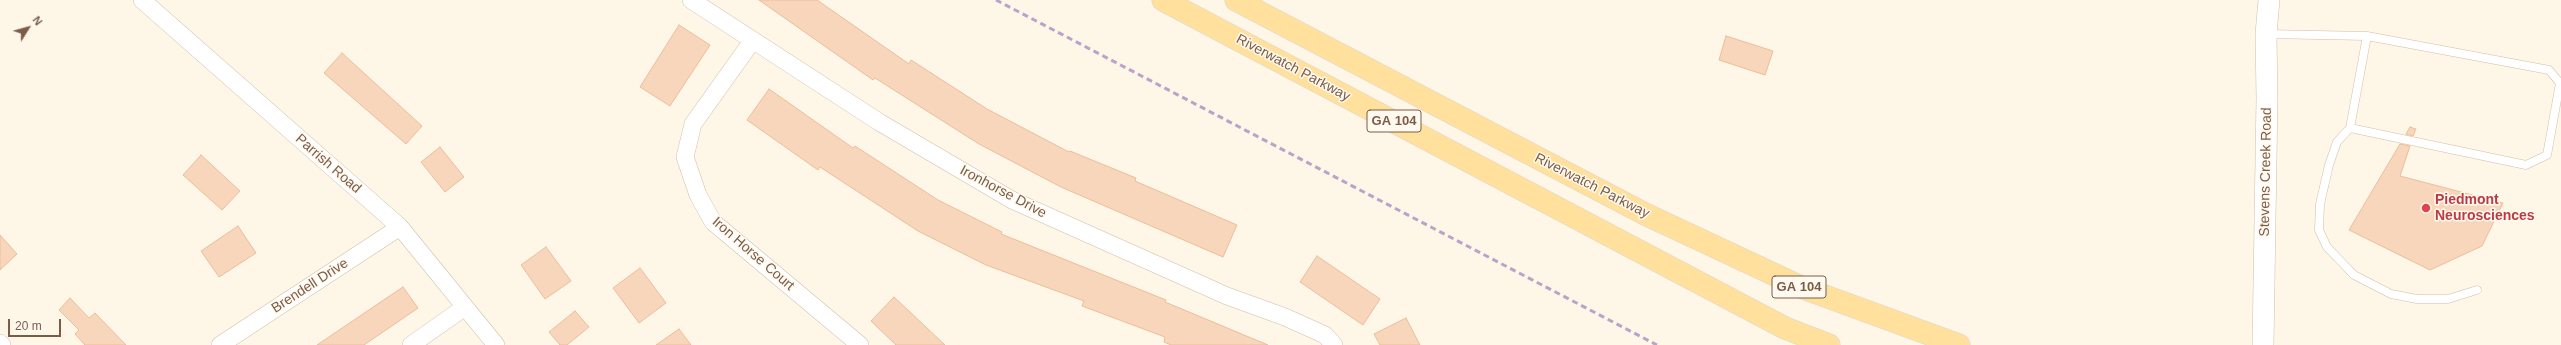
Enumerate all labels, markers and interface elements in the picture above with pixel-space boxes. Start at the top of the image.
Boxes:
north arrow [8,8,48,48]
text: N [30,14,45,28]
street label: Riverwatch Parkway [1233,31,1353,105]
street label: Stevens Creek Road [2256,107,2276,237]
road number: GA 104 [1367,110,1421,132]
street label: Parrish Road [292,131,364,197]
street label: Riverwatch Parkway [1532,150,1652,222]
street label: Ironhorse Drive [957,162,1049,222]
place label: Piedmont Neurosciences [2435,192,2535,224]
marker: Piedmont Neurosciences [2420,202,2432,214]
street label: Iron Horse Court [708,214,798,294]
street label: Brendell Drive [269,255,351,317]
road number: GA 104 [1772,276,1826,298]
scale bar [10,311,63,337]
text: 20 m [15,319,42,333]

